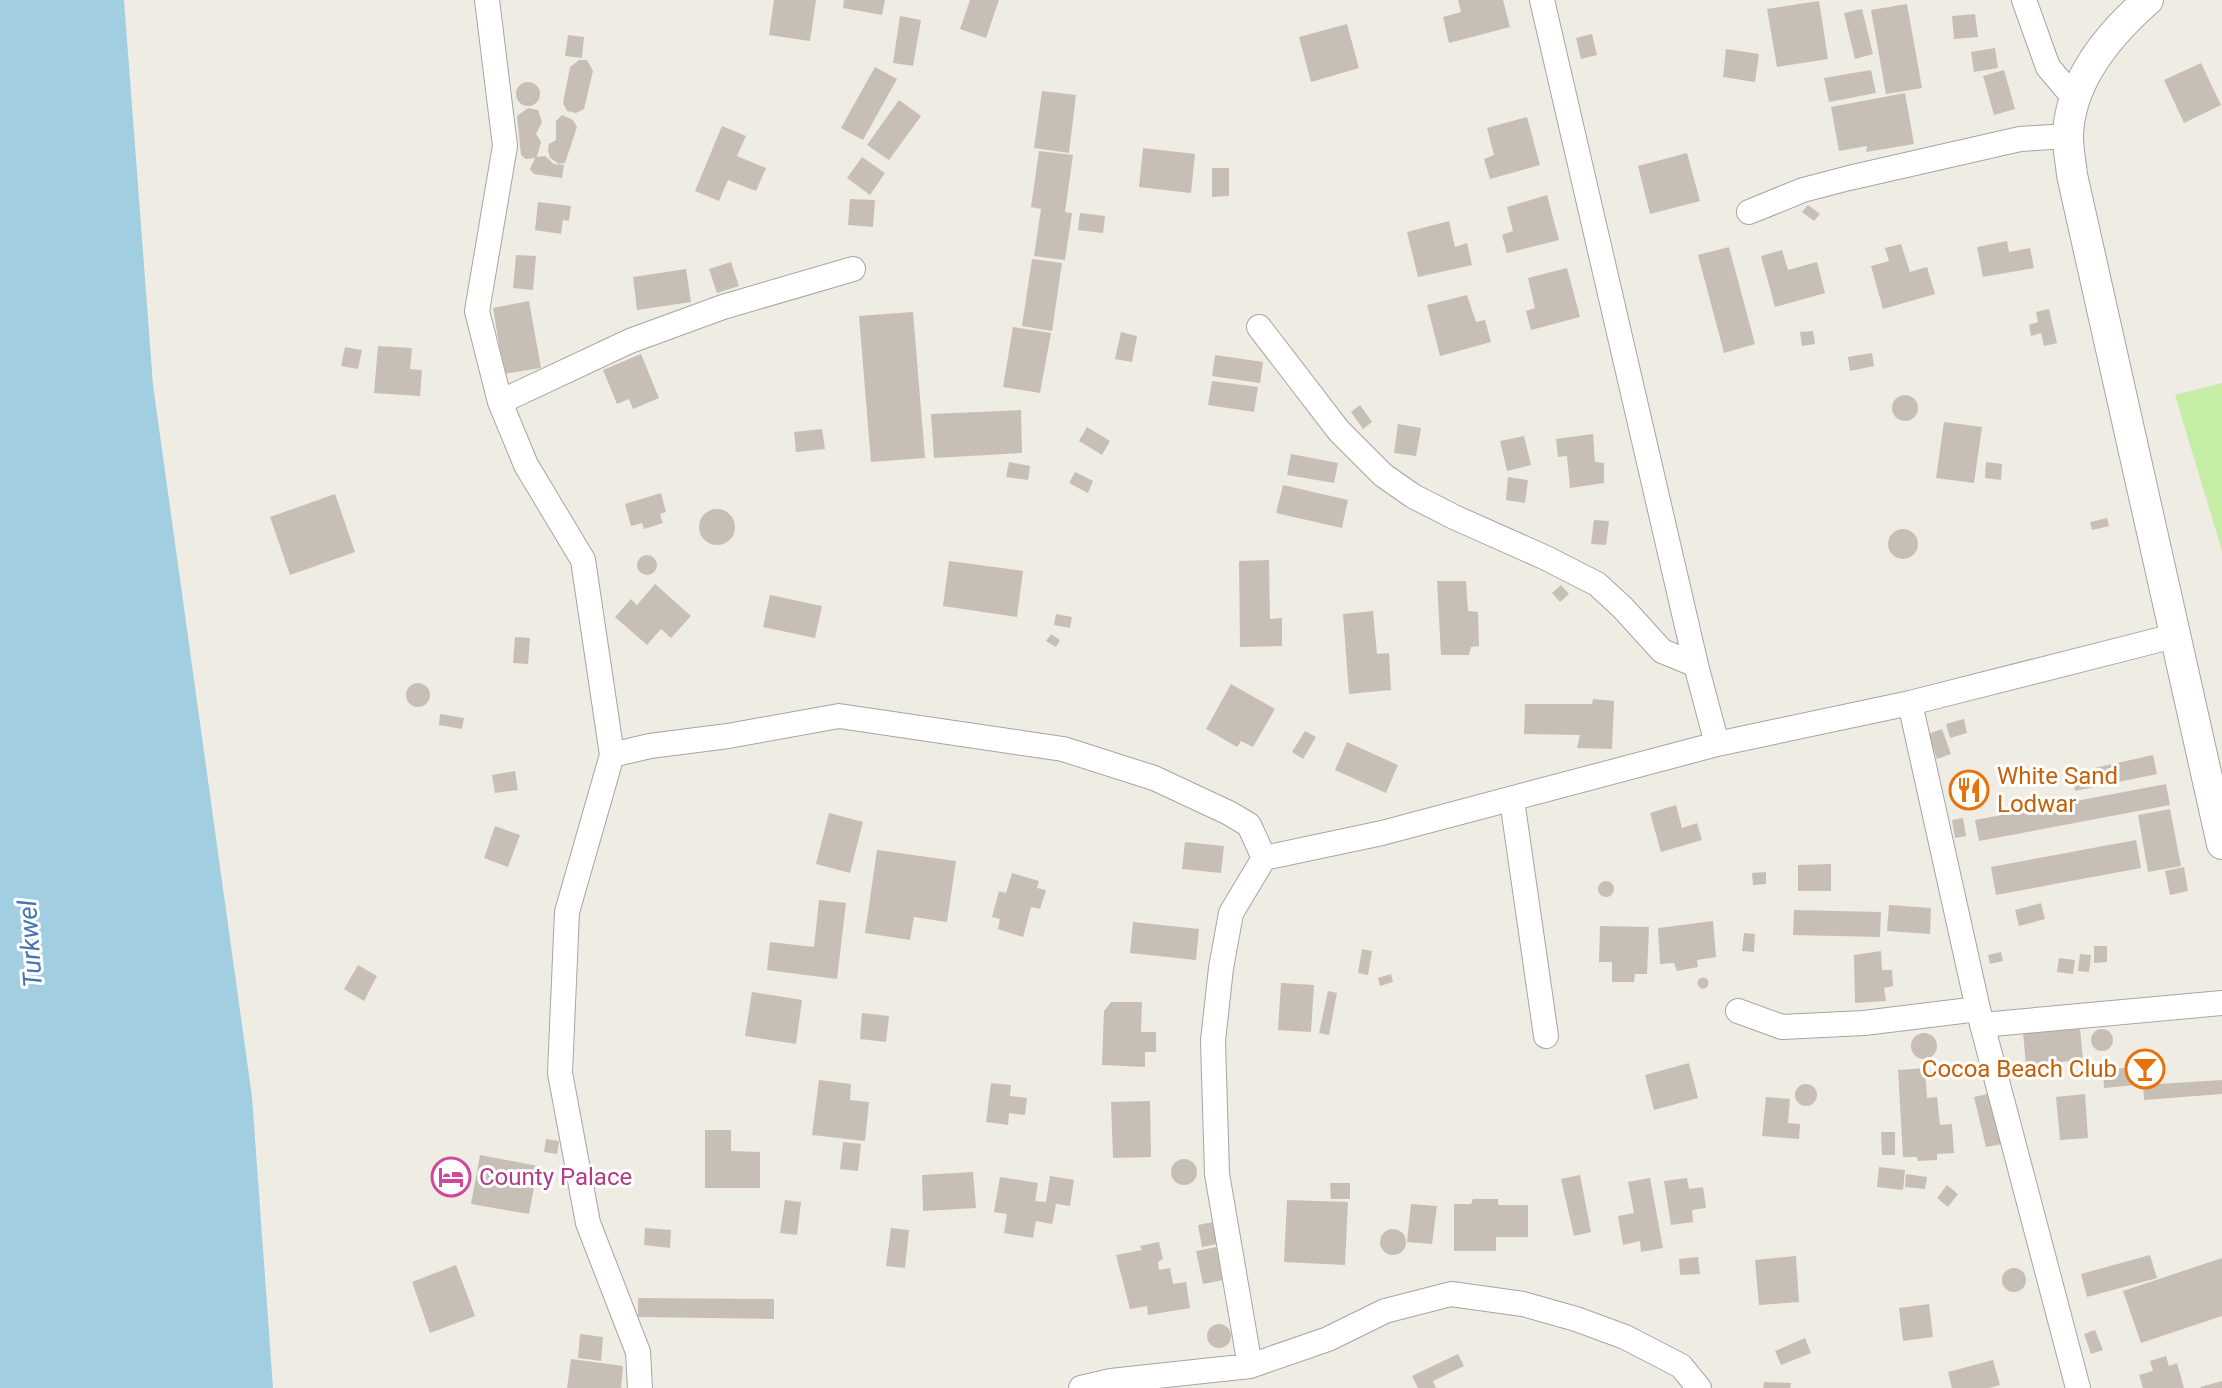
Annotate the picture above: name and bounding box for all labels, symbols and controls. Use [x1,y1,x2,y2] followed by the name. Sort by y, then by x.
[1997,762,2118,818] place label: White Sand Lodwar
[1948,769,1990,811] restaurant icon: White Sand Lodwar
[12,898,48,989] water label: Turkwel
[2124,1048,2166,1090] bar icon: Cocoa Beach Club
[1922,1055,2117,1083] place label: Cocoa Beach Club
[430,1156,472,1198] hotel icon: County Palace
[479,1163,632,1191] place label: County Palace

